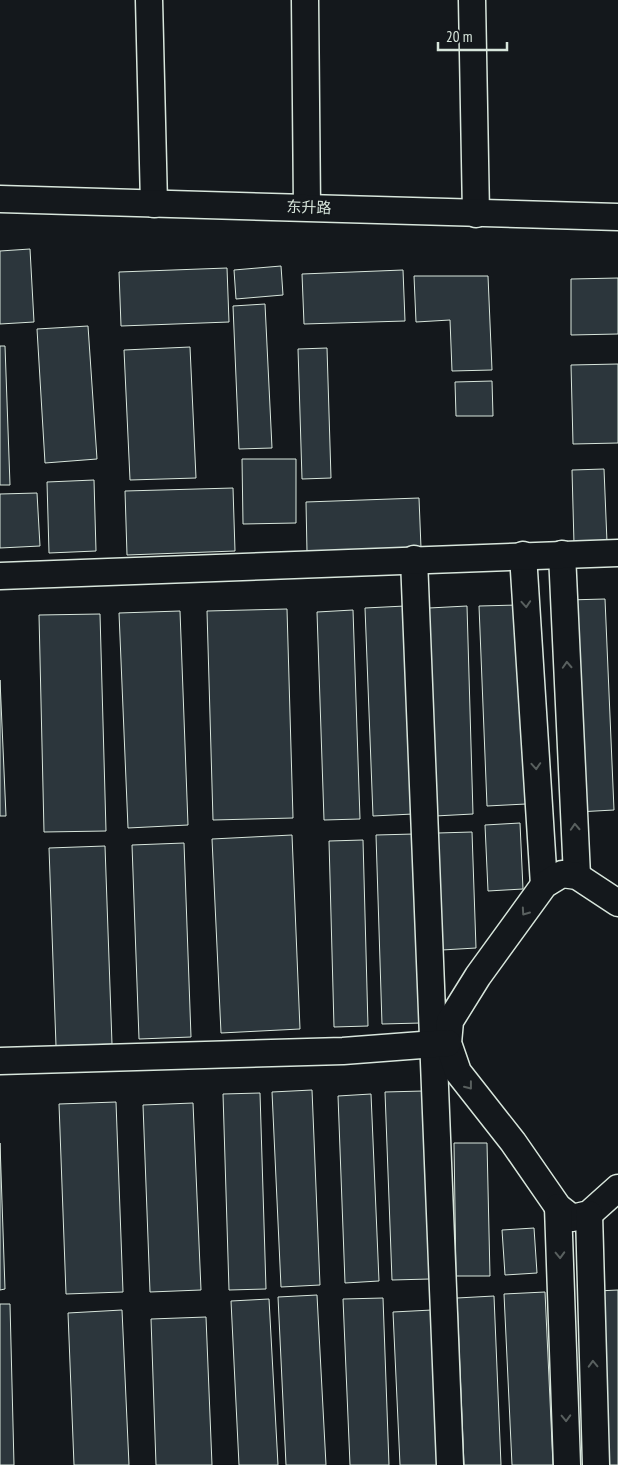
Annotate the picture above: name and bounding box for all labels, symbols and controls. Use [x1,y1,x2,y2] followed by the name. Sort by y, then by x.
[438,20,507,52] scale bar
[446,27,472,46] text: 20 m
[286,197,332,217] street label: 东升路
[520,600,531,608] one-way arrow
[562,661,573,669] one-way arrow
[531,763,542,771] one-way arrow
[570,823,580,831] one-way arrow
[522,906,530,915] one-way arrow
[464,1080,472,1089] one-way arrow
[555,1252,565,1260] one-way arrow
[588,1360,598,1368] one-way arrow
[560,1414,571,1422] one-way arrow

